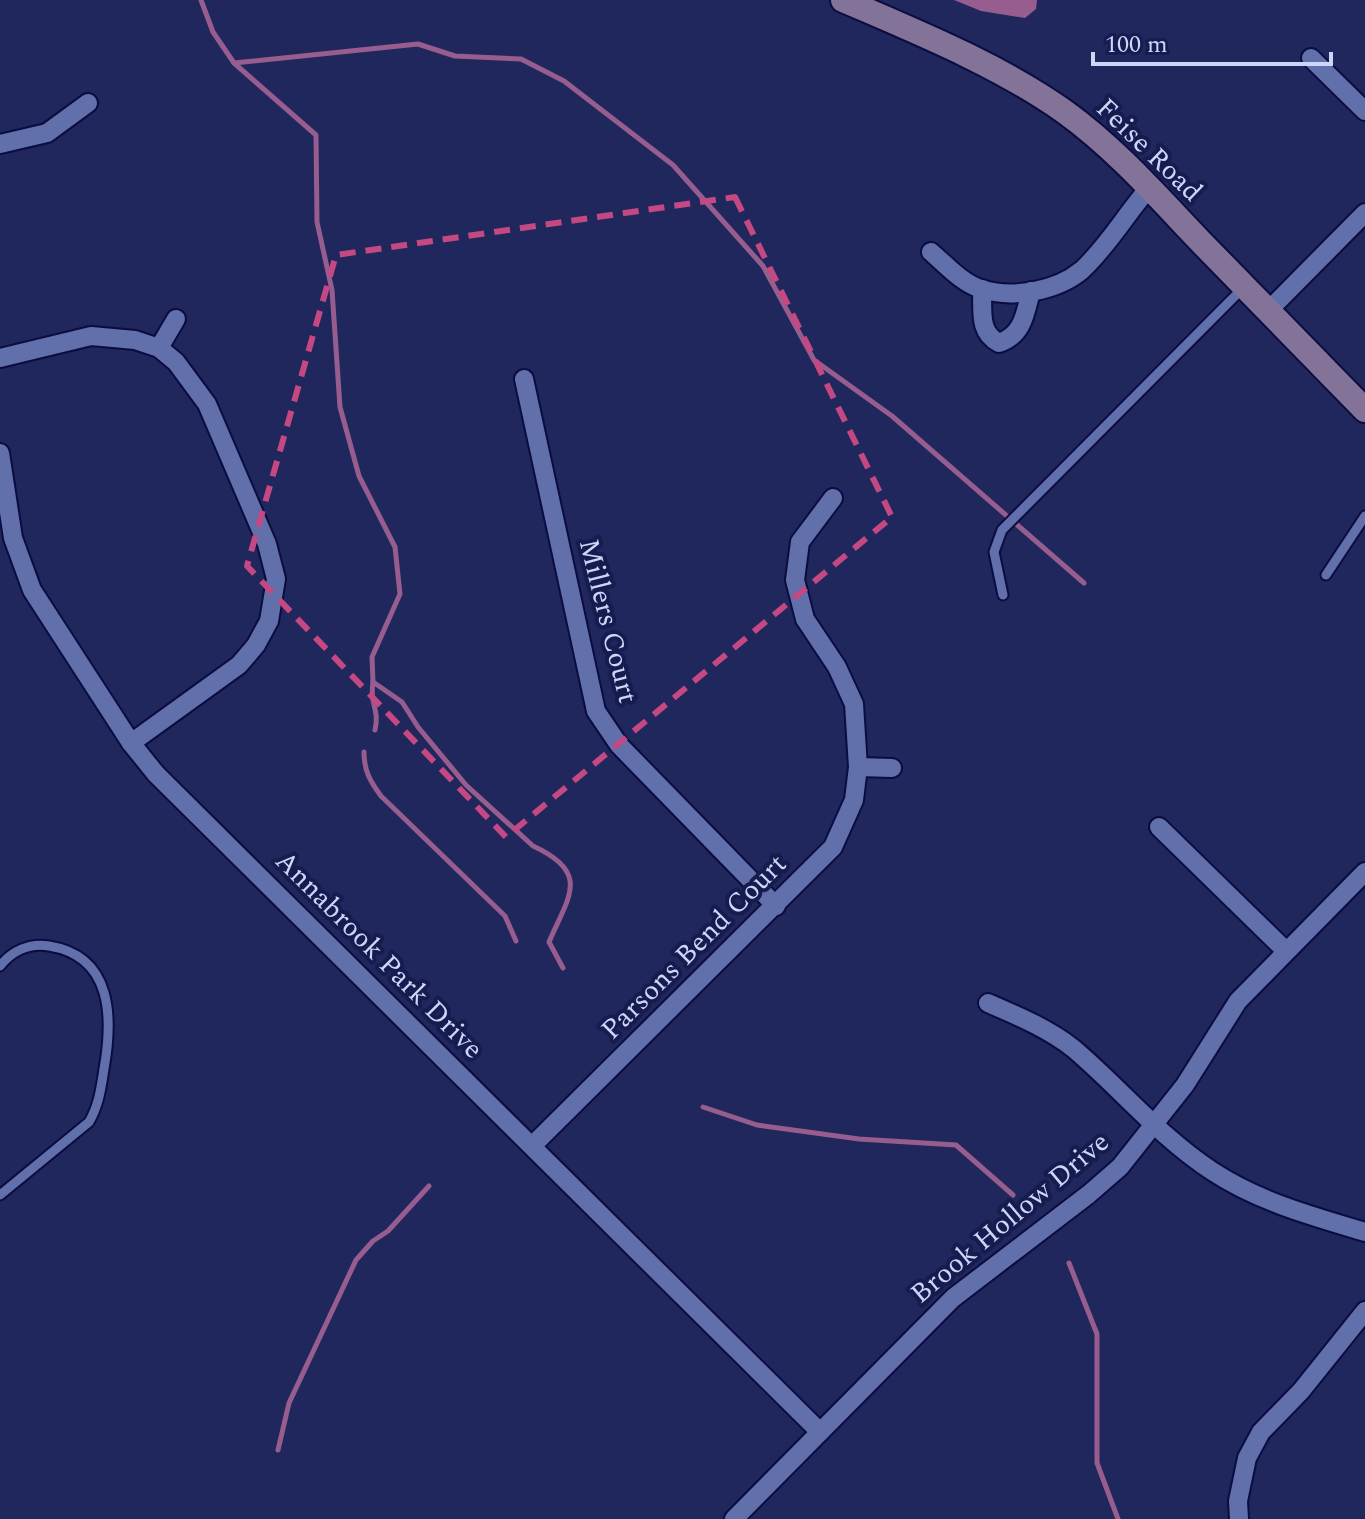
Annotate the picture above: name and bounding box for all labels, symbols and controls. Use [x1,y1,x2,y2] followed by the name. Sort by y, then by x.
[1093,16,1331,66] scale bar
[1105,27,1168,63] text: 100 m
[1086,88,1212,212] street label: Feise Road
[567,534,649,708] street label: Millers Court
[265,841,493,1069] street label: Annabrook Park Drive
[591,844,797,1050] street label: Parsons Bend Court
[901,1122,1119,1314] street label: Brook Hollow Drive

